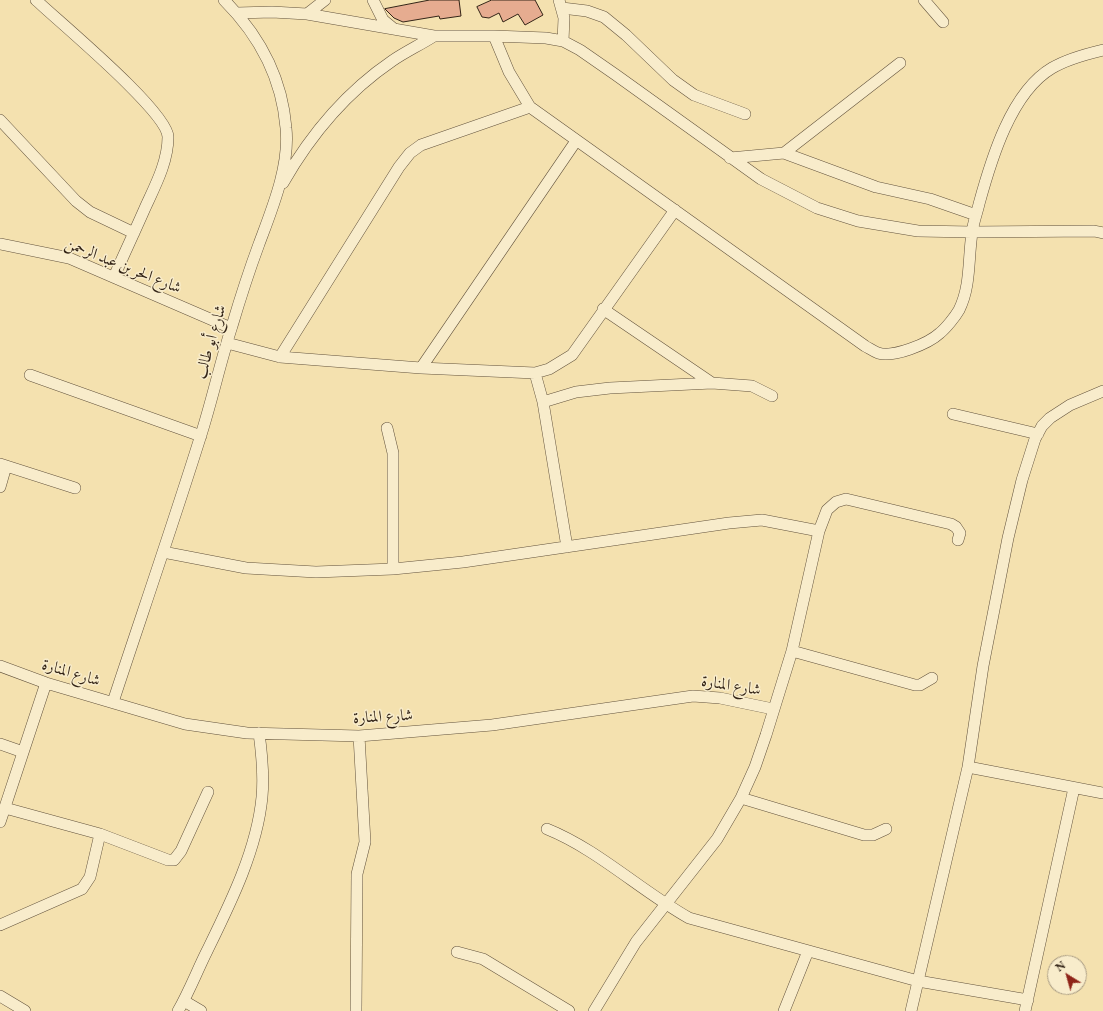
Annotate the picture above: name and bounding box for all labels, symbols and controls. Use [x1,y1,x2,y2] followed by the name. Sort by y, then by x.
[62,234,184,298] street label: شارع الحر بن عبد الرحمن
[191,303,231,381] street label: شارع أبو طالب
[40,655,102,691] street label: شارع المنارة
[700,672,762,700] street label: شارع المنارة
[353,706,413,728] street label: شارع المنارة
[1047,955,1087,995] north arrow
[1053,958,1068,974] text: N

